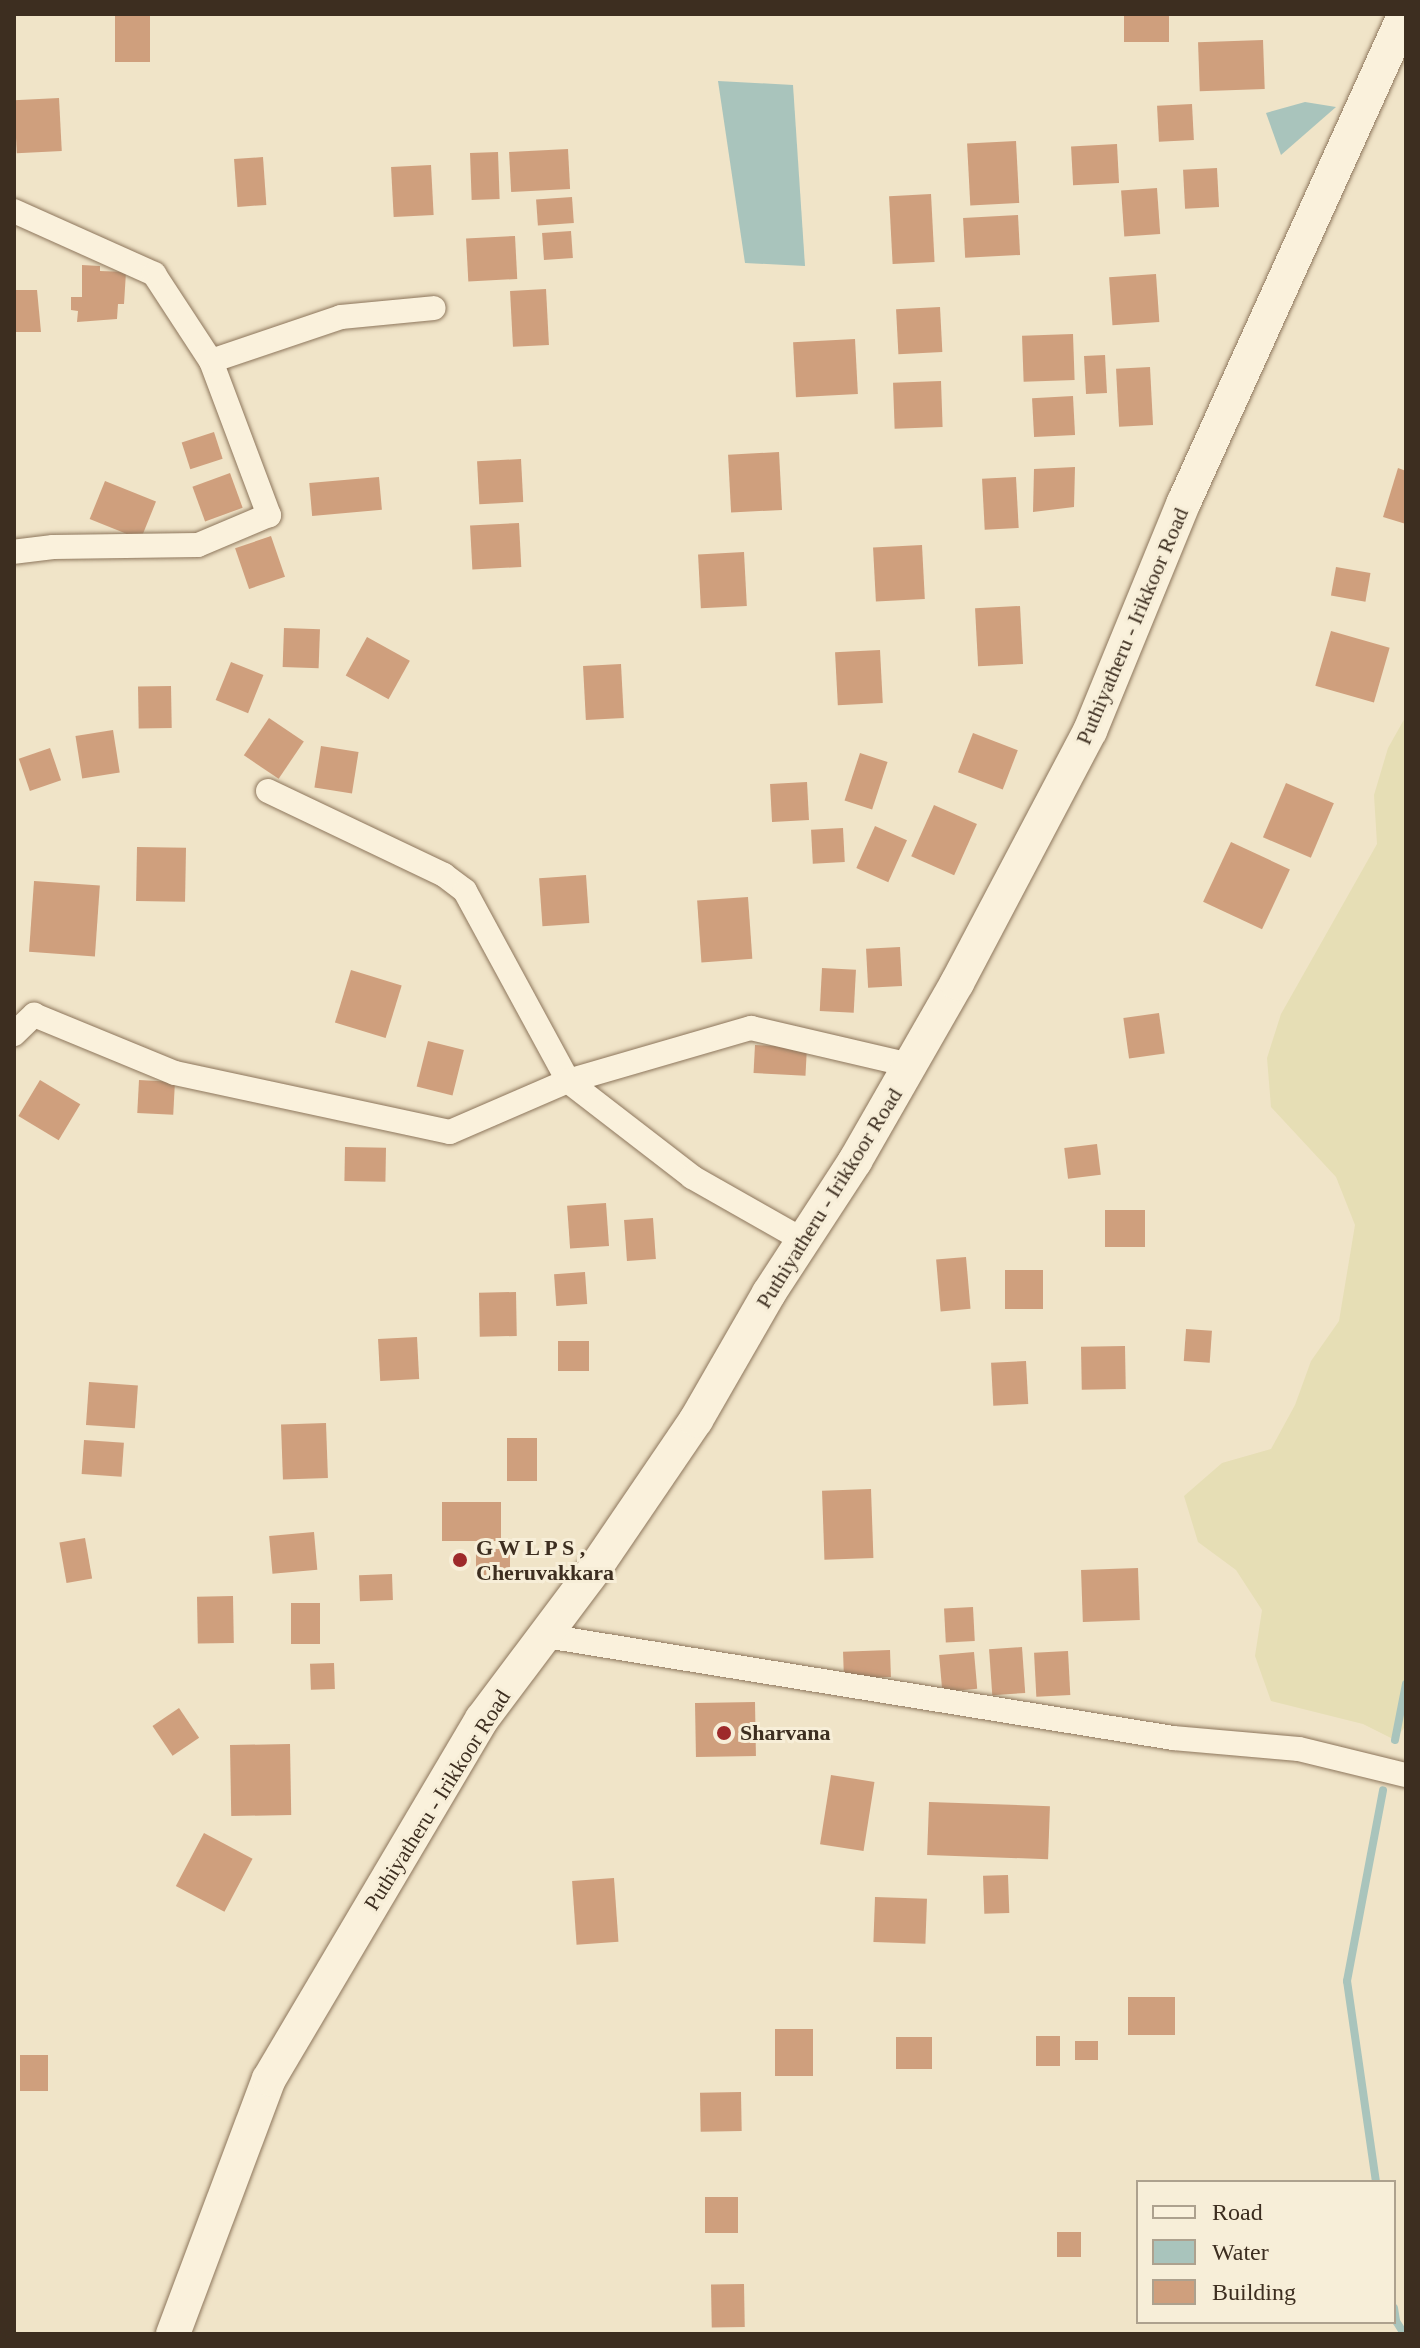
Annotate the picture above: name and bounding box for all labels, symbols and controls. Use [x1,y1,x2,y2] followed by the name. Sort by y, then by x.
[1070,504,1194,748] street label: Puthiyatheru - Irikkoor Road
[750,1083,908,1313] street label: Puthiyatheru - Irikkoor Road
[476,1534,614,1586] place label: G W L P S , Cheruvakkara
[451,1551,469,1569] marker: G W L P S , Cheruvakkara
[358,1685,516,1915] street label: Puthiyatheru - Irikkoor Road
[740,1720,830,1746] place label: Sharvana
[715,1724,733,1742] marker: Sharvana
[1136,2180,1396,2324] legend
[1212,2199,1263,2225] text: Road
[1212,2239,1269,2265] text: Water
[1212,2279,1296,2305] text: Building

